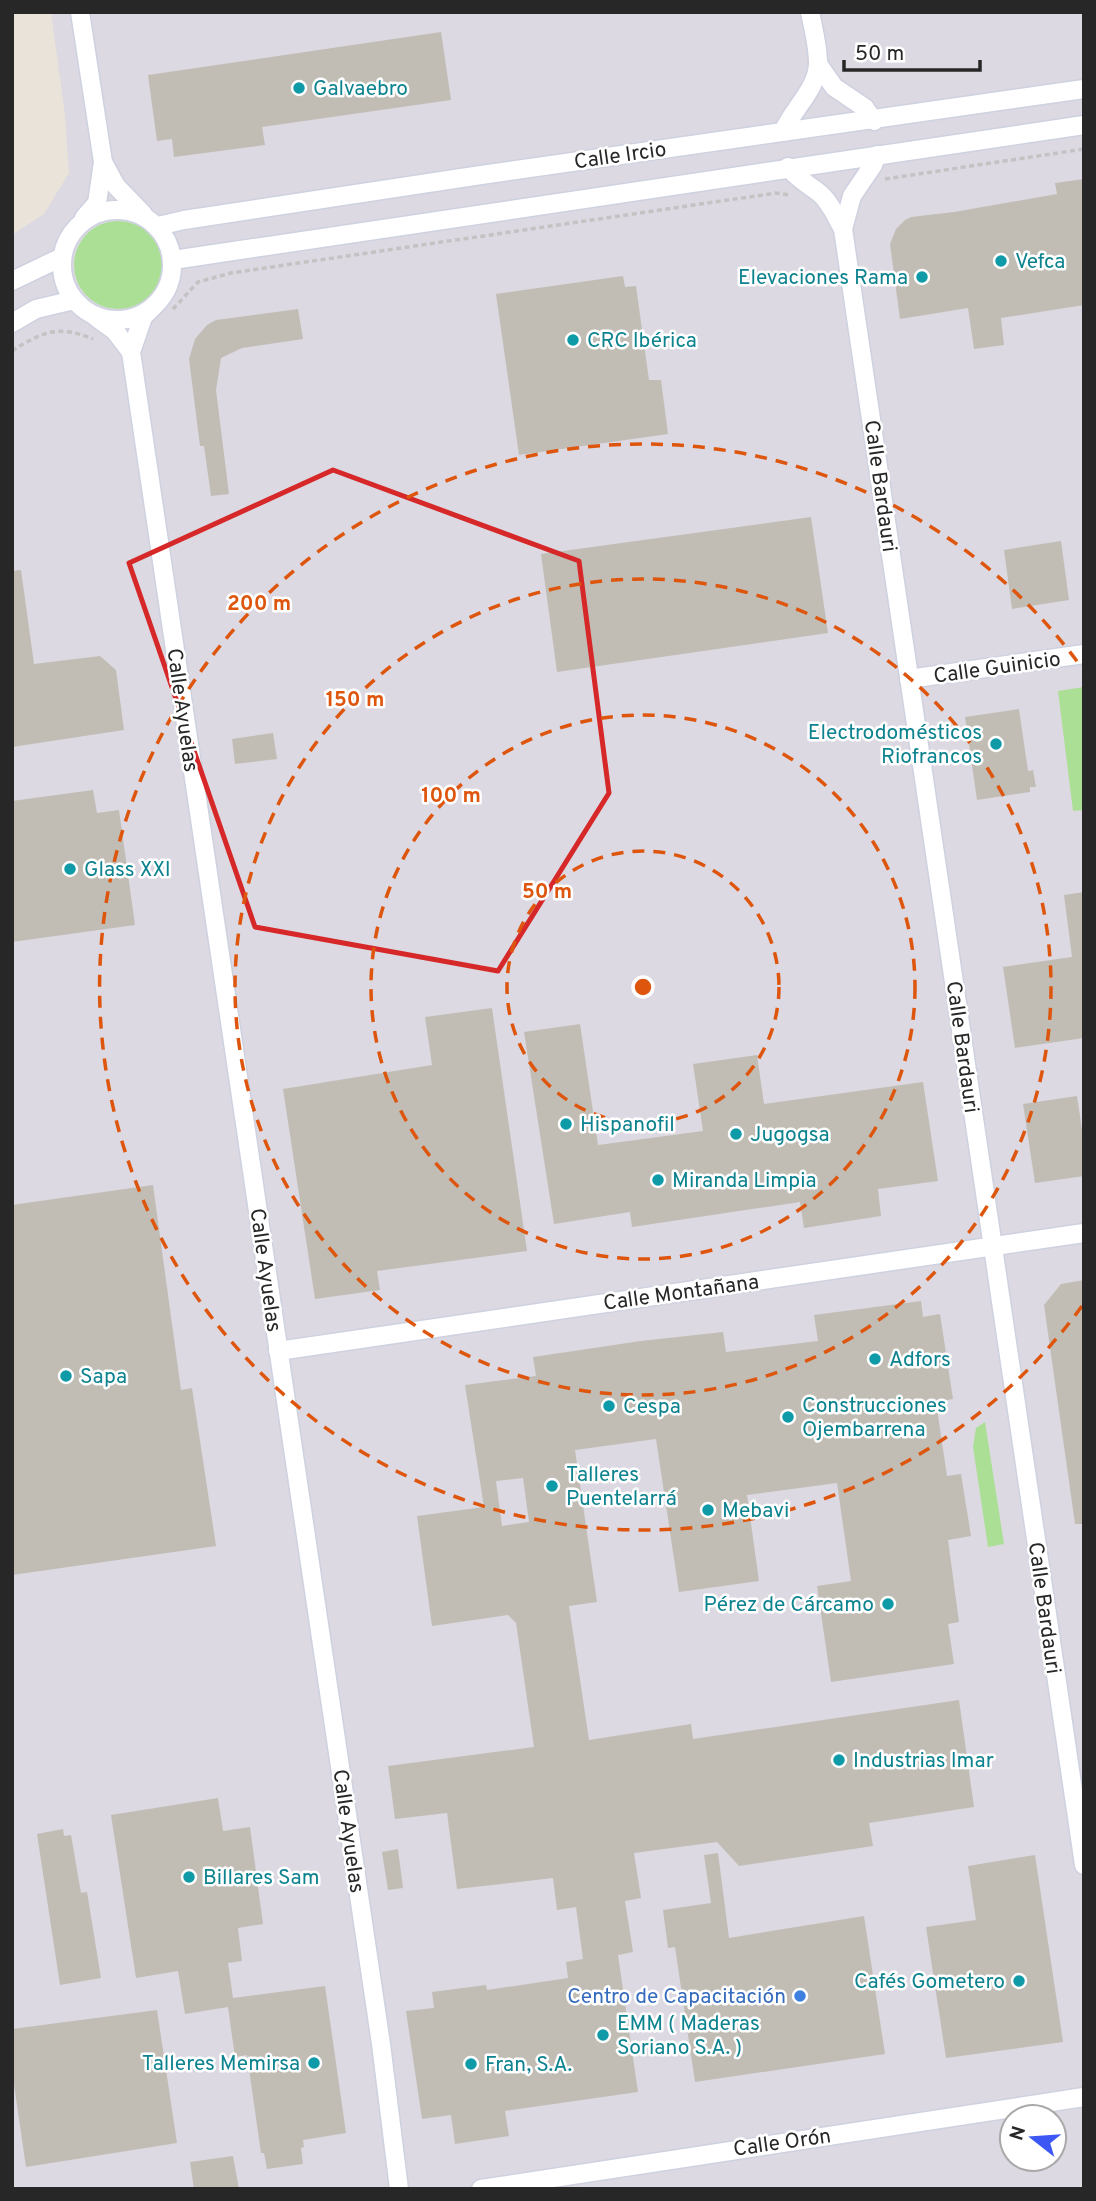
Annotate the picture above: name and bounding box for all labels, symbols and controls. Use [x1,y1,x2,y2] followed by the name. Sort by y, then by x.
[844,28,981,72] scale bar
[855,41,904,68] text: 50 m
[313,76,408,103] place label: Galvaebro
[291,80,307,96] marker: Galvaebro
[572,137,668,176] street label: Calle Ircio
[1015,249,1065,276] place label: Vefca
[993,253,1009,269] marker: Vefca
[738,265,908,292] place label: Elevaciones Rama
[914,269,930,285] marker: Elevaciones Rama
[587,328,697,355] place label: CRC Ibérica
[565,332,581,348] marker: CRC Ibérica
[857,418,902,554] street label: Calle Bardauri
[227,591,291,618] text: 200 m
[932,646,1063,691] street label: Calle Guinicio
[159,647,204,774] street label: Calle Ayuelas
[326,687,384,714] text: 150 m
[808,720,982,771] place label: Electrodomésticos Riofrancos
[988,736,1004,752] marker: Electrodomésticos Riofrancos
[421,783,481,810] text: 100 m
[84,857,171,884] place label: Glass XXI
[62,861,78,877] marker: Glass XXI
[522,879,572,906] text: 50 m
[631,975,655,999] centre of rings
[939,979,984,1115] street label: Calle Bardauri
[580,1112,675,1139] place label: Hispanofil
[558,1116,574,1132] marker: Hispanofil
[750,1122,829,1149] place label: Jugogsa
[728,1126,744,1142] marker: Jugogsa
[672,1168,817,1195] place label: Miranda Limpia
[650,1172,666,1188] marker: Miranda Limpia
[242,1207,287,1334] street label: Calle Ayuelas
[602,1269,761,1318] street label: Calle Montañana
[889,1347,951,1374] place label: Adfors
[867,1351,883,1367] marker: Adfors
[80,1364,127,1391] place label: Sapa
[58,1368,74,1384] marker: Sapa
[802,1393,947,1444] place label: Construcciones Ojembarrena
[623,1394,681,1421] place label: Cespa
[601,1398,617,1414] marker: Cespa
[780,1409,796,1425] marker: Construcciones Ojembarrena
[566,1462,677,1513] place label: Talleres Puentelarrá
[544,1478,560,1494] marker: Talleres Puentelarrá
[722,1498,789,1525] place label: Mebavi
[700,1502,716,1518] marker: Mebavi
[1021,1540,1066,1676] street label: Calle Bardauri
[703,1592,874,1619] place label: Pérez de Cárcamo
[880,1596,896,1612] marker: Pérez de Cárcamo
[853,1748,994,1775] place label: Industrias Imar
[831,1752,847,1768] marker: Industrias Imar
[325,1768,370,1895] street label: Calle Ayuelas
[203,1865,320,1892] place label: Billares Sam
[181,1869,197,1885] marker: Billares Sam
[854,1969,1005,1996] place label: Cafés Gometero
[1011,1973,1027,1989] marker: Cafés Gometero
[567,1984,786,2011] place label: Centro de Capacitación
[792,1988,808,2004] marker: Centro de Capacitación
[617,2011,760,2062] place label: EMM ( Maderas Soriano S.A. )
[595,2027,611,2043] marker: EMM ( Maderas Soriano S.A. )
[142,2051,300,2078] place label: Talleres Memirsa
[485,2052,572,2079] place label: Fran, S.A.
[306,2055,322,2071] marker: Talleres Memirsa
[463,2056,479,2072] marker: Fran, S.A.
[998,2103,1068,2173] north arrow
[732,2123,833,2164] street label: Calle Orón
[1005,2124,1032,2144] text: N

